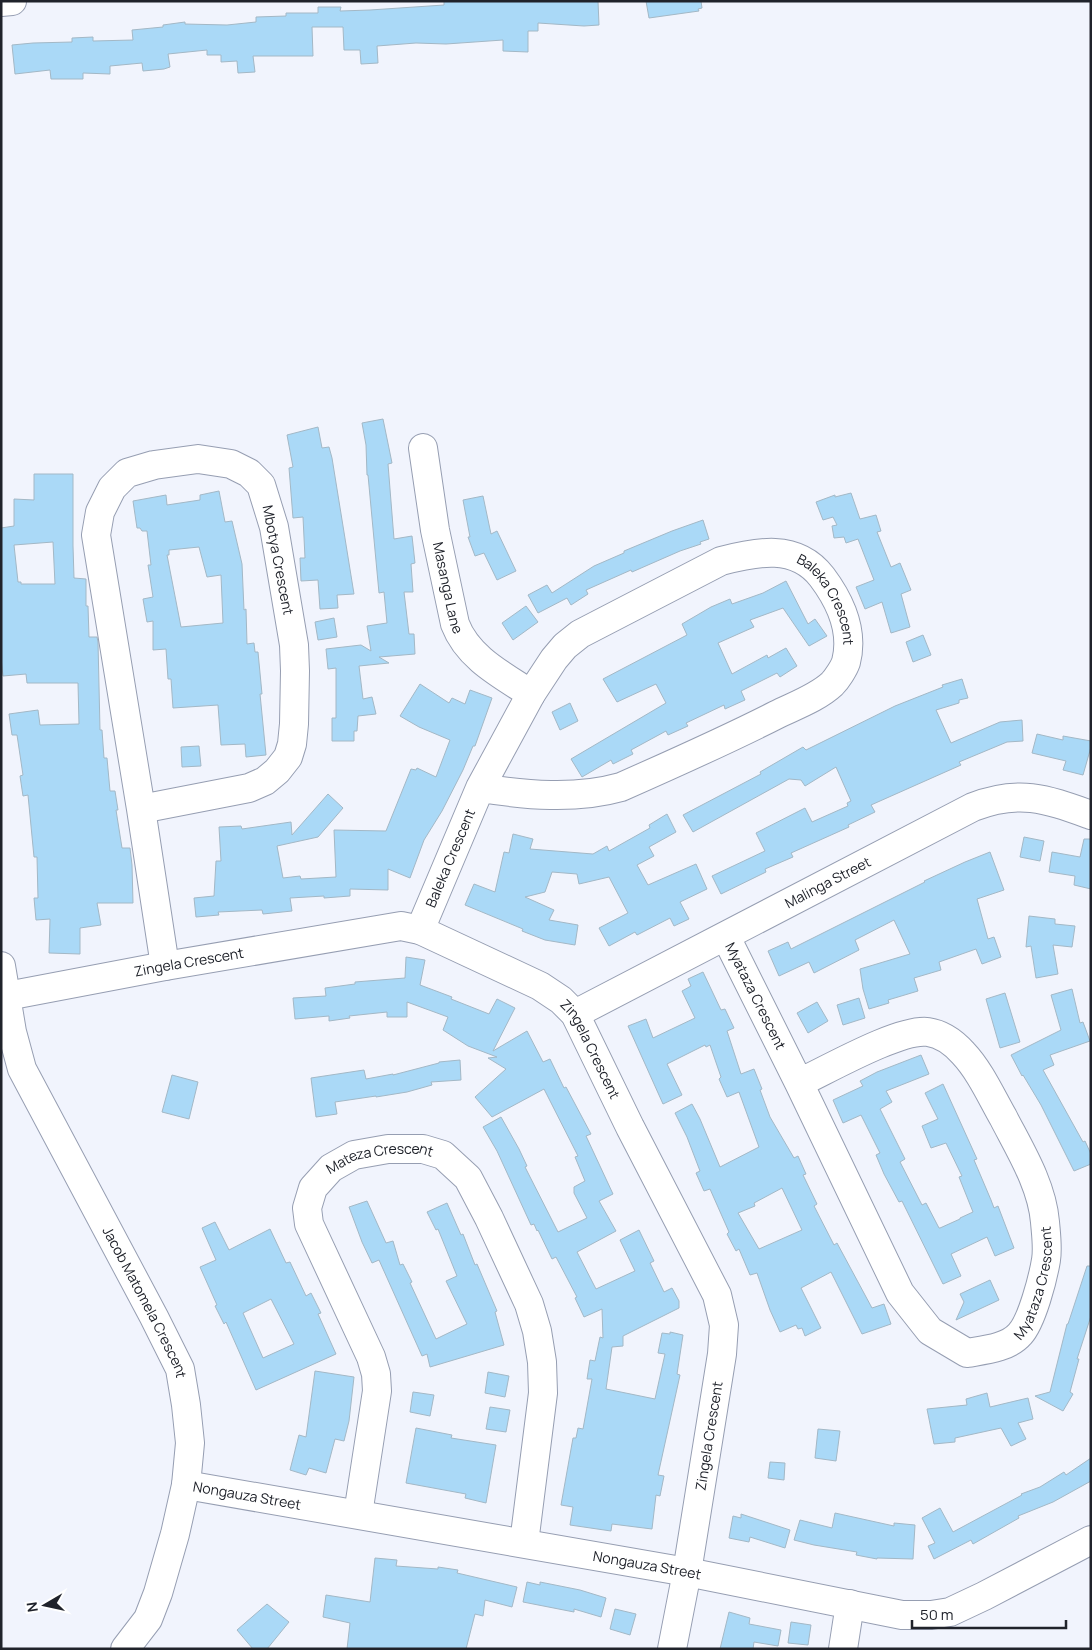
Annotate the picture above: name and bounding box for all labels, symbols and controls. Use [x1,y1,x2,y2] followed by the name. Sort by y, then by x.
[259,503,299,617] street label: Mbotya Crescent
[429,540,468,637] street label: Masanga Lane
[794,549,858,646] street label: Baleka Crescent
[421,805,479,910] street label: Baleka Crescent
[781,852,874,912] street label: Malinga Street
[721,939,791,1053] street label: Myataza Crescent
[133,943,245,981] street label: Zingela Crescent
[556,995,625,1102] street label: Zingela Crescent
[322,1138,436,1178] street label: Mateza Crescent
[98,1223,191,1380] street label: Jacob Matomela Crescent
[1009,1225,1056,1344] street label: Myataza Crescent
[690,1380,727,1492] street label: Zingela Crescent
[192,1476,303,1514] street label: Nongauza Street
[592,1546,703,1584] street label: Nongauza Street
[20,1580,70,1630] north arrow
[912,1598,1066,1630] scale bar
[21,1601,42,1614] text: N
[920,1604,954,1625] text: 50 m

